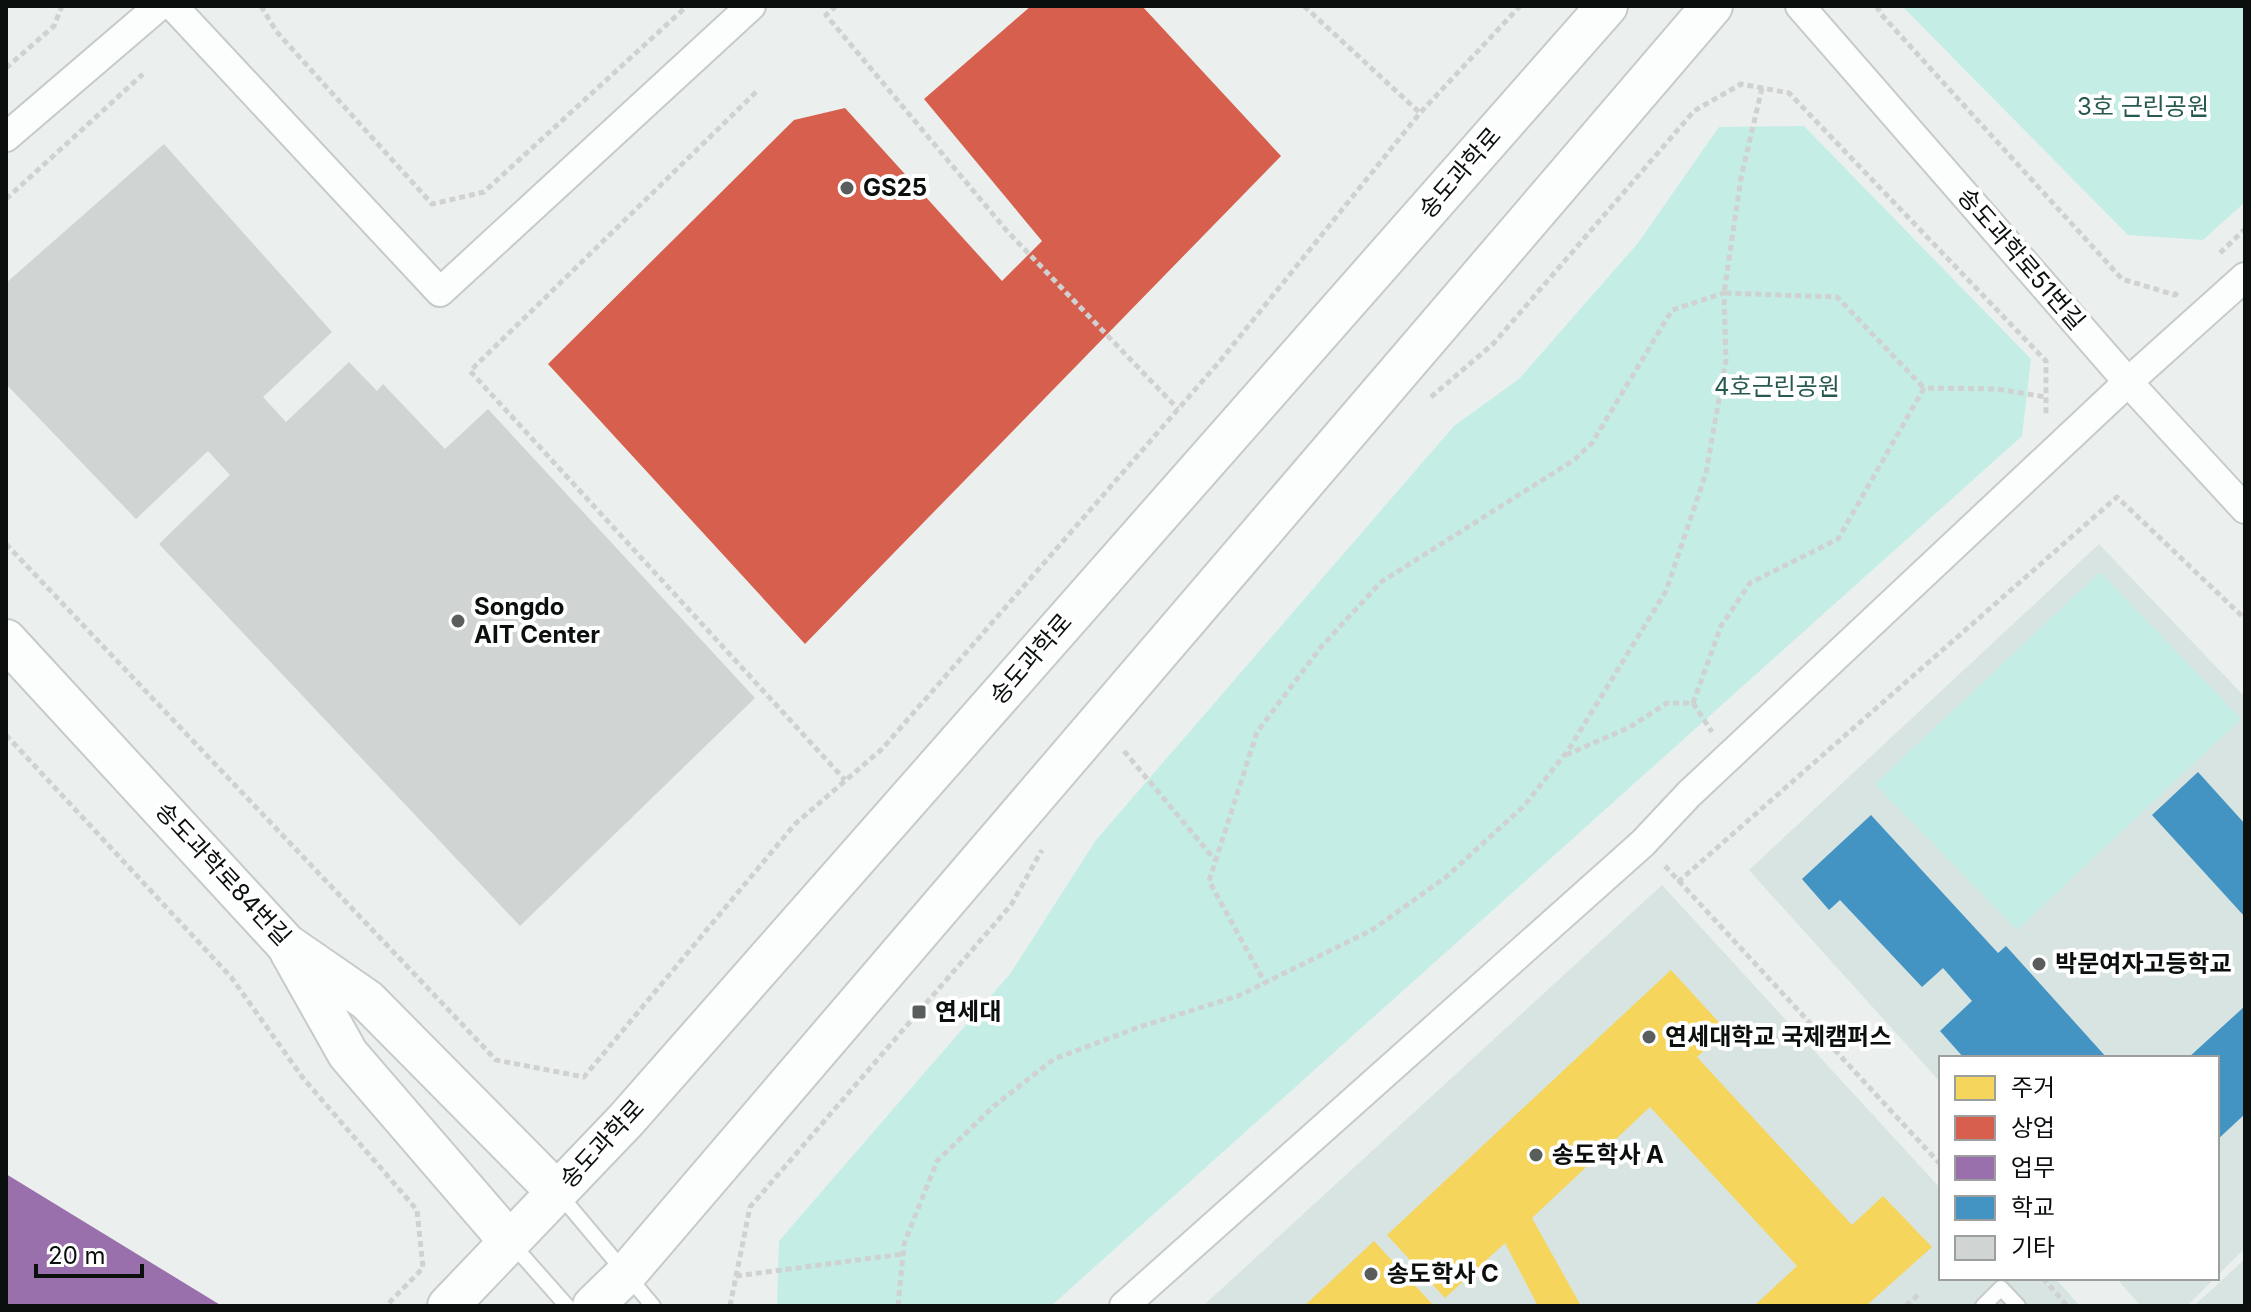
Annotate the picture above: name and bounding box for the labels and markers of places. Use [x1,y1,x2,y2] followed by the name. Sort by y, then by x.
[863,173,927,202] place label: GS25
[838,179,856,197] marker: GS25
[474,592,600,649] place label: Songdo AIT Center
[449,612,467,630] marker: Songdo AIT Center
[2055,949,2232,978] place label: 박문여자고등학교
[2030,955,2048,973] marker: 박문여자고등학교
[935,997,1001,1026] place label: 연세대
[910,1003,928,1021] marker: 연세대
[1665,1022,1891,1051] place label: 연세대학교 국제캠퍼스
[1640,1028,1658,1046] marker: 연세대학교 국제캠퍼스
[1552,1140,1664,1169] place label: 송도학사 A
[1527,1146,1545,1164] marker: 송도학사 A
[1387,1259,1499,1288] place label: 송도학사 C
[1362,1265,1380,1283] marker: 송도학사 C

